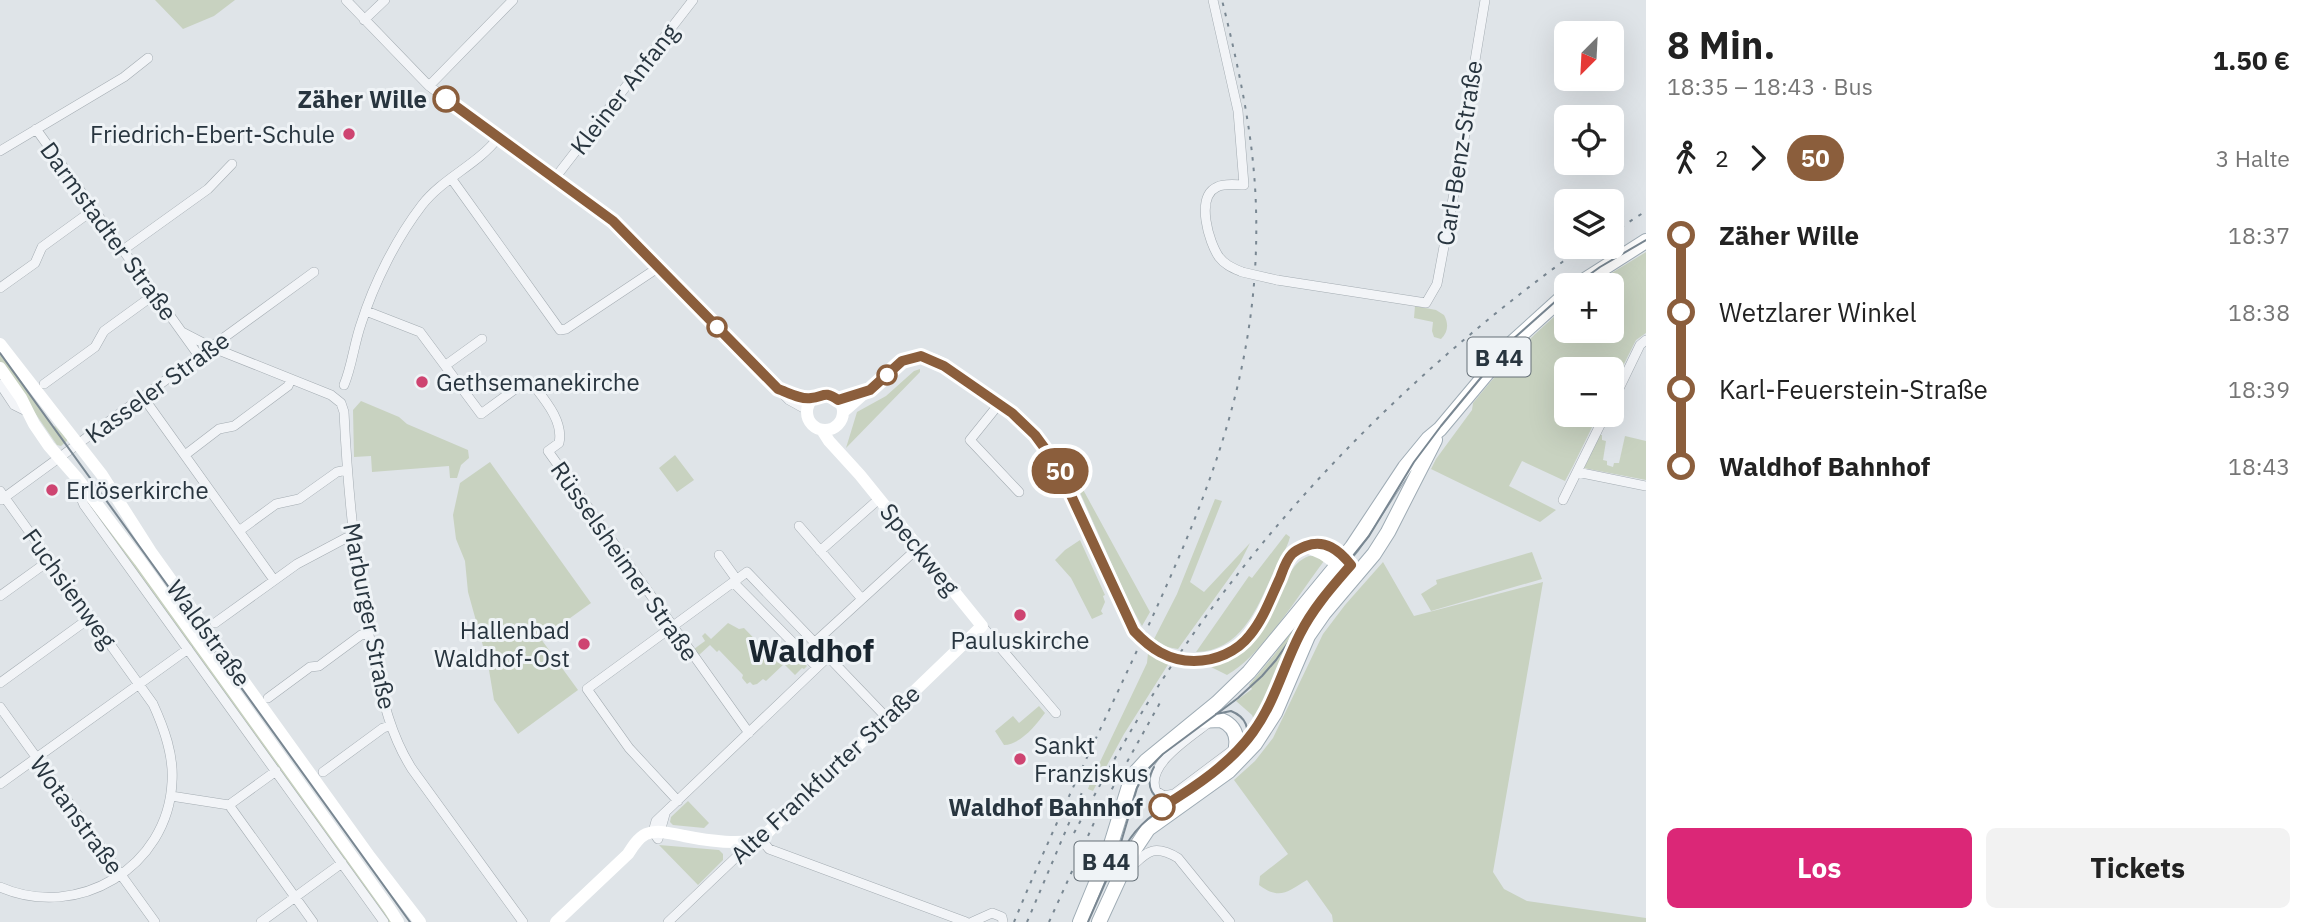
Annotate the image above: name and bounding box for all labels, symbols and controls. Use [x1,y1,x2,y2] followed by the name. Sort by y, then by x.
[563,17,685,161] street label: Kleiner Anfang
[1667,20,1775,69] text: 8 Min.
[1554,21,1624,91] north arrow
[1554,21,1624,427] map controls
[2213,43,2290,77] text: 1.50 €
[1429,58,1489,248] street label: Carl-Benz-Straße
[1667,71,1873,101] text: 18:35 – 18:43 · Bus
[298,83,427,115] place label: Zäher Wille
[433,86,459,112] marker: Zäher Wille
[1554,105,1624,175] button: locate
[90,118,335,150] place label: Friedrich-Ebert-Schule
[341,126,357,142] marker: Friedrich-Ebert-Schule
[33,135,185,327] street label: Darmstadter Straße
[1667,139,1705,177] icon: walk
[1739,139,1777,177] icon: forward
[1801,142,1830,174] text: 50
[1715,143,1729,173] text: 2
[2215,143,2290,173] text: 3 Halte
[1554,189,1624,259] button: layers
[1719,218,1859,252] text: Zäher Wille
[2228,220,2290,250] text: 18:37
[1554,273,1624,343] button: +
[1719,295,1917,329] text: Wetzlarer Winkel
[2228,297,2290,327] text: 18:38
[707,317,727,337] unlabelled marker
[79,324,235,450] street label: Kasseler Straße
[1468,338,1530,376] road number: B 44
[1554,357,1624,427] button: −
[877,365,897,385] unlabelled marker
[436,366,640,398] place label: Gethsemanekirche
[1719,372,1988,406] text: Karl-Feuerstein-Straße
[414,374,430,390] marker: Gethsemanekirche
[2228,374,2290,404] text: 18:39
[1028,448,1092,494] line badge: 50
[1719,449,1930,483] text: Waldhof Bahnhof
[2228,451,2290,481] text: 18:43
[544,455,706,667] street label: Rüsselsheimer Straße
[1046,455,1074,487] text: 50
[66,474,209,506] place label: Erlöserkirche
[44,482,60,498] marker: Erlöserkirche
[873,496,967,602] street label: Speckweg
[336,520,404,712] street label: Marburger Straße
[16,522,124,655] street label: Fuchsienweg
[159,573,259,693] street label: Waldstraße
[1012,607,1028,623] marker: Pauluskirche
[434,614,570,674] place label: Hallenbad Waldhof-Ost
[951,624,1089,656] place label: Pauluskirche
[748,629,874,671] district label: Waldhof
[576,636,592,652] marker: Hallenbad Waldhof-Ost
[723,678,927,870] street label: Alte Frankfurter Straße
[1034,729,1149,789] place label: Sankt Franziskus
[23,749,131,881] street label: Wotanstraße
[1012,751,1028,767] marker: Sankt Franziskus
[948,791,1143,823] place label: Waldhof Bahnhof
[1149,794,1175,820] marker: Waldhof Bahnhof
[1667,828,1972,908] button: Los
[1986,828,2290,908] button: Tickets
[1074,842,1138,880] road number: B 44

